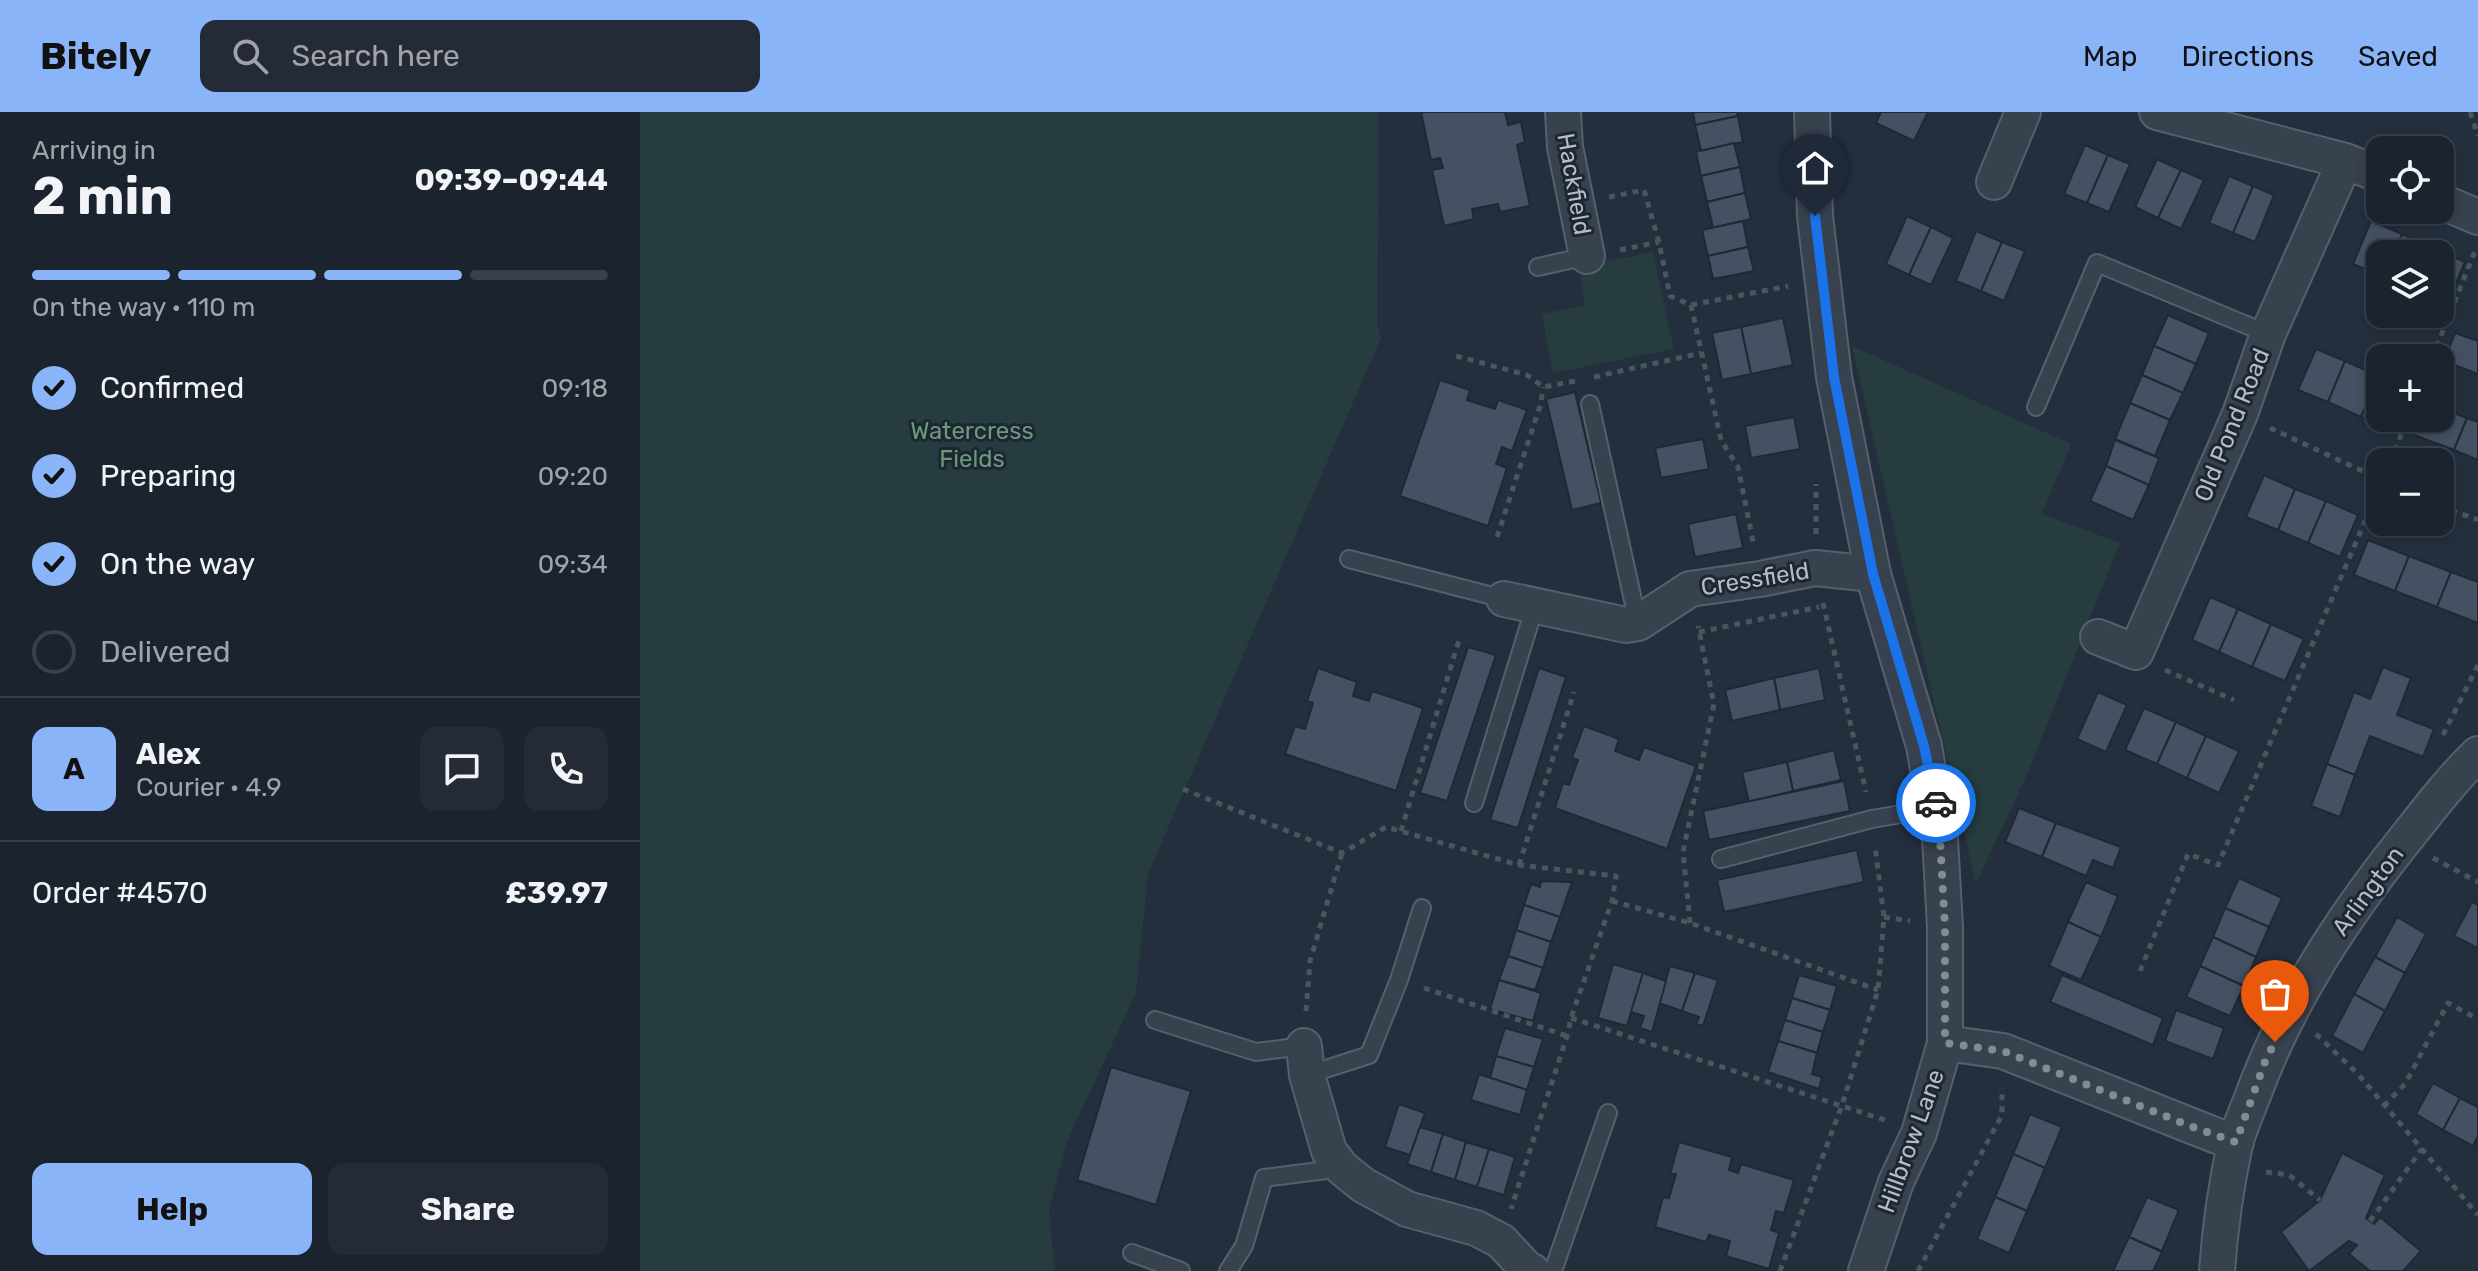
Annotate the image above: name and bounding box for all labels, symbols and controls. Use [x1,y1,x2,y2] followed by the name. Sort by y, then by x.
[200,20,760,92] search box
[40,33,152,79] text: Bitely
[228,34,272,78] icon: search
[292,38,460,74] text: Search here
[2083,40,2137,73] text: Map
[2181,40,2314,73] text: Directions
[2358,40,2438,73] text: Saved
[1551,131,1597,237] street label: Hackfield
[1781,134,1849,216] pin
[32,135,156,166] text: Arriving in
[2366,136,2454,536] map controls
[2366,136,2454,224] button: locate
[1793,146,1837,190] icon: home
[414,162,608,198] text: 09:39–09:44
[32,165,173,227] text: 2 min
[2366,240,2454,328] button: layers
[32,292,255,323] text: On the way · 110 m
[2189,344,2275,506] street label: Old Pond Road
[2366,344,2454,432] button: +
[32,366,76,410] icon: check
[100,370,244,406] text: Confirmed
[542,373,608,404] text: 09:18
[910,417,1034,473] park label: Watercress Fields
[2366,448,2454,536] button: −
[32,454,76,498] icon: check
[100,458,236,494] text: Preparing
[538,461,608,492] text: 09:20
[32,542,76,586] icon: check
[100,546,255,582] text: On the way
[538,549,608,580] text: 09:34
[1699,557,1811,601] street label: Cressfield
[100,634,231,670] text: Delivered
[420,727,504,811] button: chat
[524,727,608,811] button: phone
[136,736,201,772] text: Alex
[63,751,85,787] text: A
[1896,763,1976,843] courier
[136,772,282,803] text: Courier · 4.9
[1914,781,1958,825] icon: car
[2326,841,2410,941] street label: Arlington
[32,875,208,911] text: Order #4570
[505,875,608,911] text: £39.97
[2241,960,2309,1042] pin
[2253,972,2297,1016] icon: bag
[1872,1065,1950,1217] street label: Hillbrow Lane
[32,1163,312,1255] button: Help
[328,1163,608,1255] button: Share

